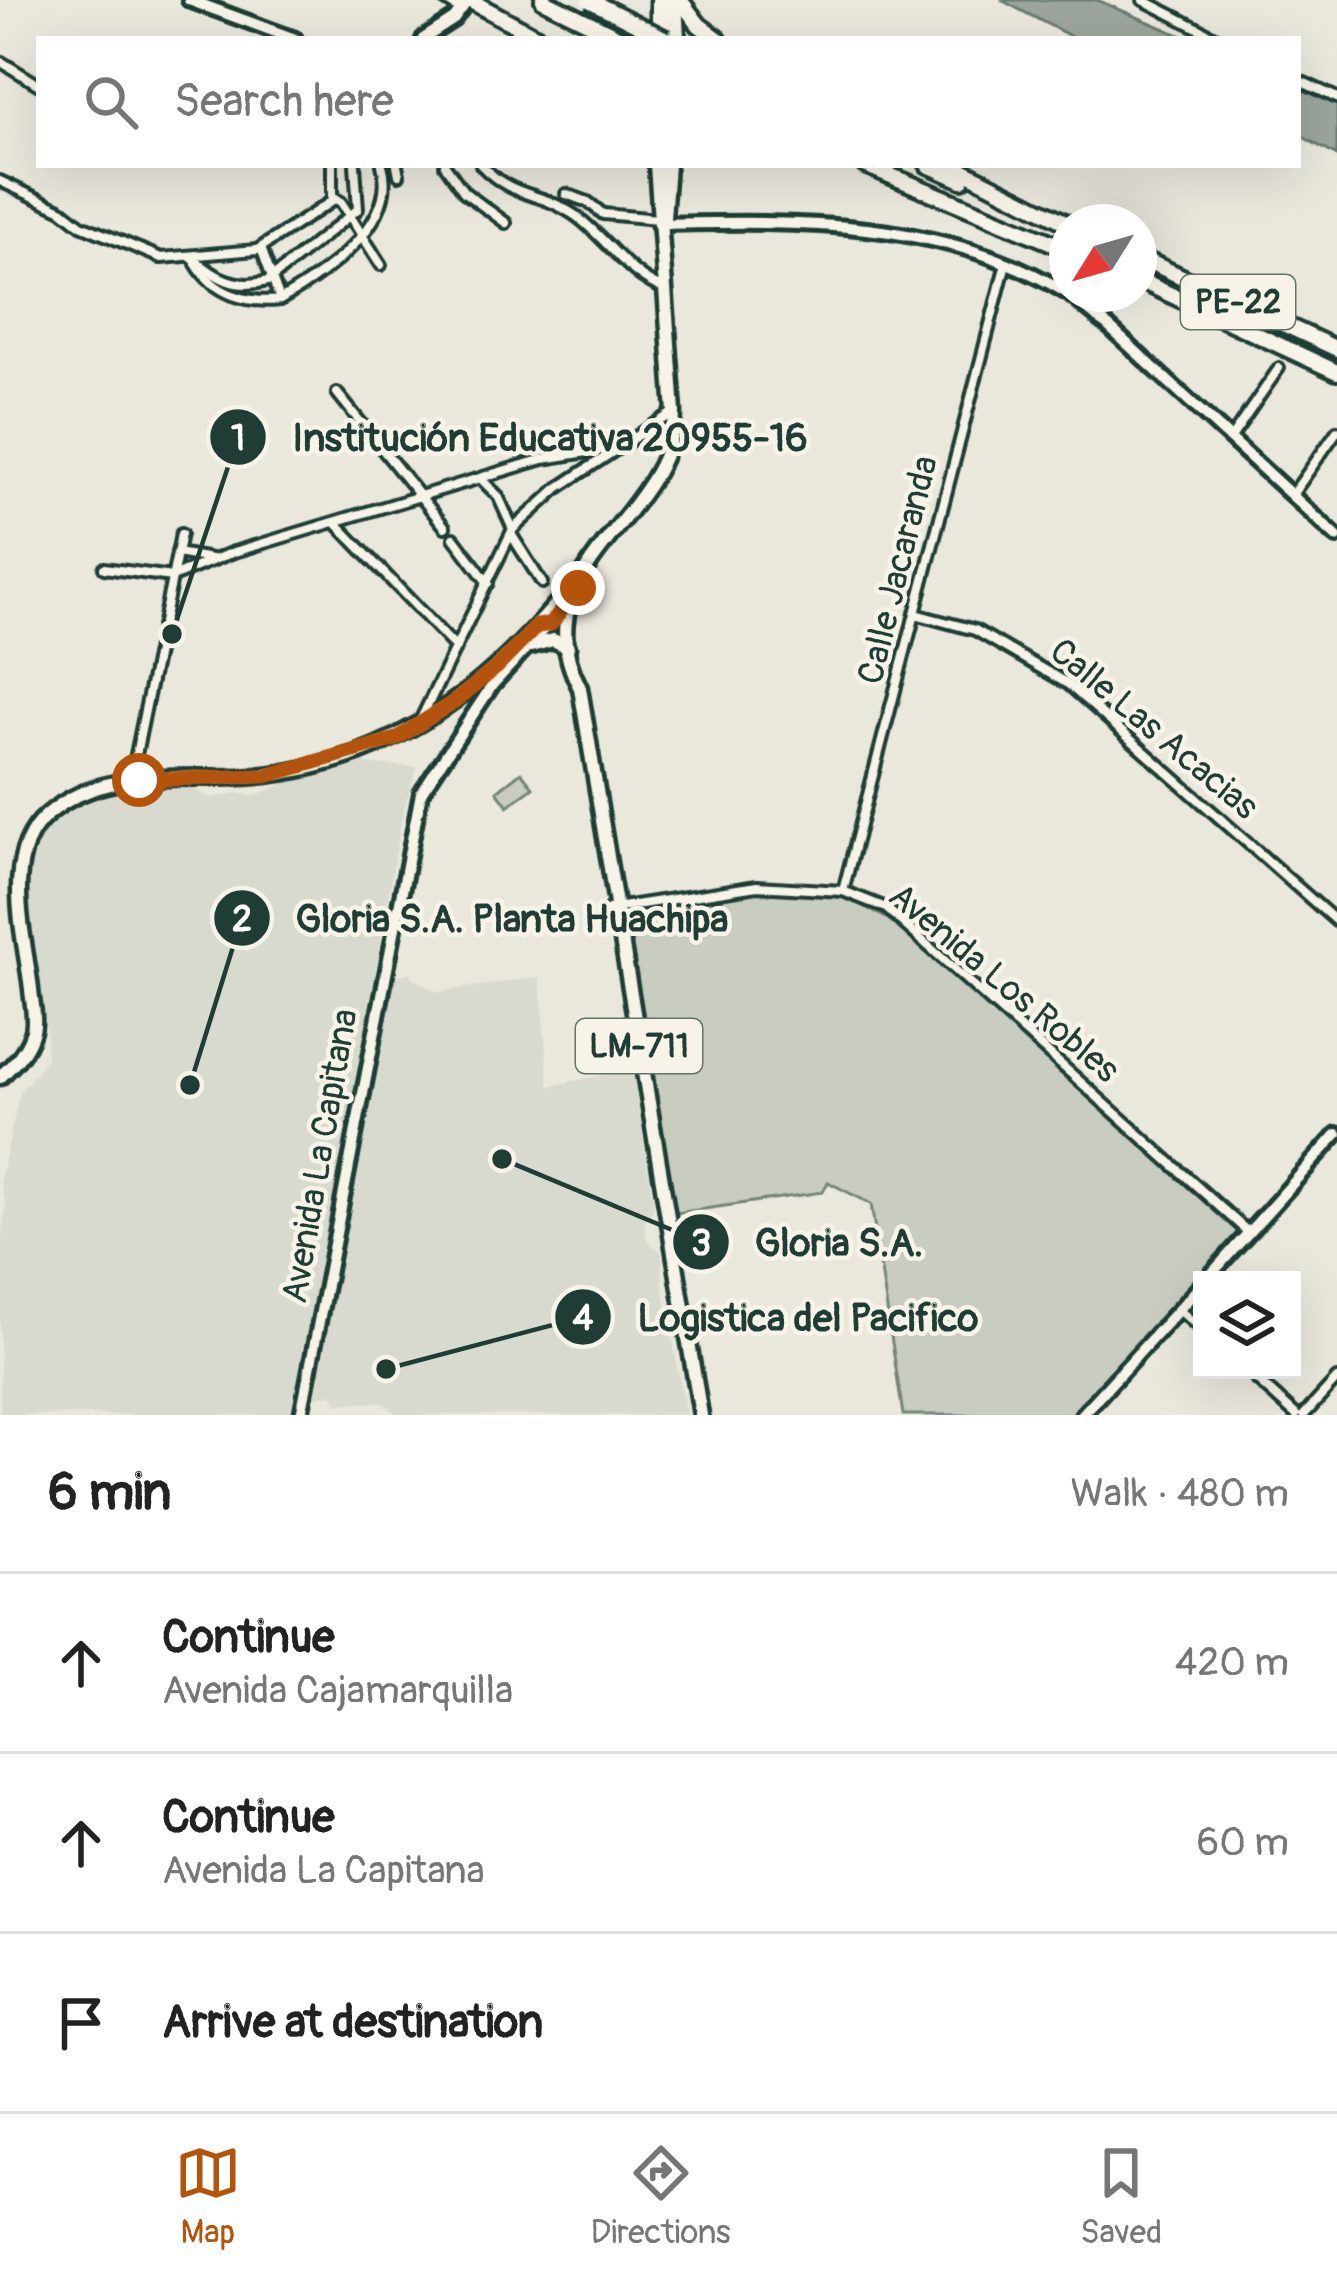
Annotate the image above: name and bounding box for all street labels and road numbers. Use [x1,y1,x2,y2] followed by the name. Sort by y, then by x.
[1181,275,1295,329] road number: PE-22
[848,451,948,689] street label: Calle Jacaranda
[1041,629,1267,829] street label: Calle Las Acacias
[880,873,1128,1093] street label: Avenida Los Robles
[272,1005,368,1307] street label: Avenida La Capitana
[576,1019,702,1073] road number: LM-711

